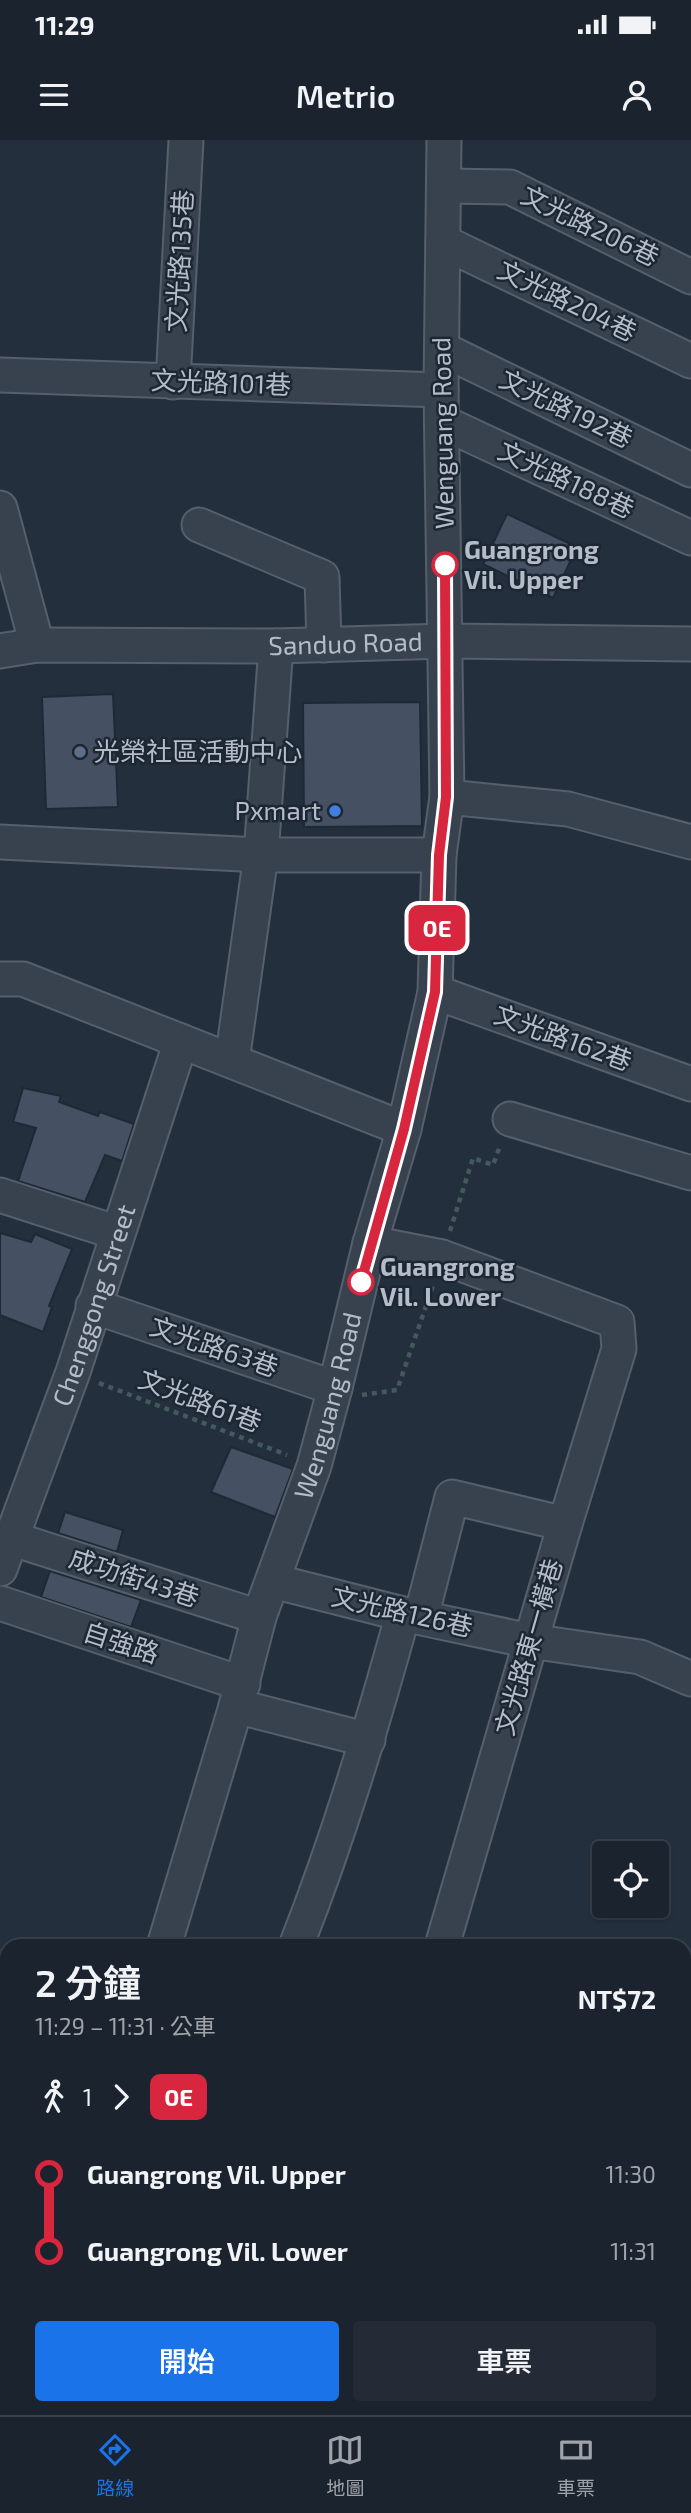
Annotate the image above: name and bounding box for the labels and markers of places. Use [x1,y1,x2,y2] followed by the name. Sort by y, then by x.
[464,533,599,594] place label: Guangrong Vil. Upper
[432,552,458,578] marker: Guangrong Vil. Upper
[94,735,302,766] place label: 光榮社區活動中心
[72,744,88,760] marker: 光榮社區活動中心
[235,794,321,825] place label: Pxmart
[327,803,343,819] marker: Pxmart
[380,1250,515,1311] place label: Guangrong Vil. Lower
[348,1269,374,1295] marker: Guangrong Vil. Lower

